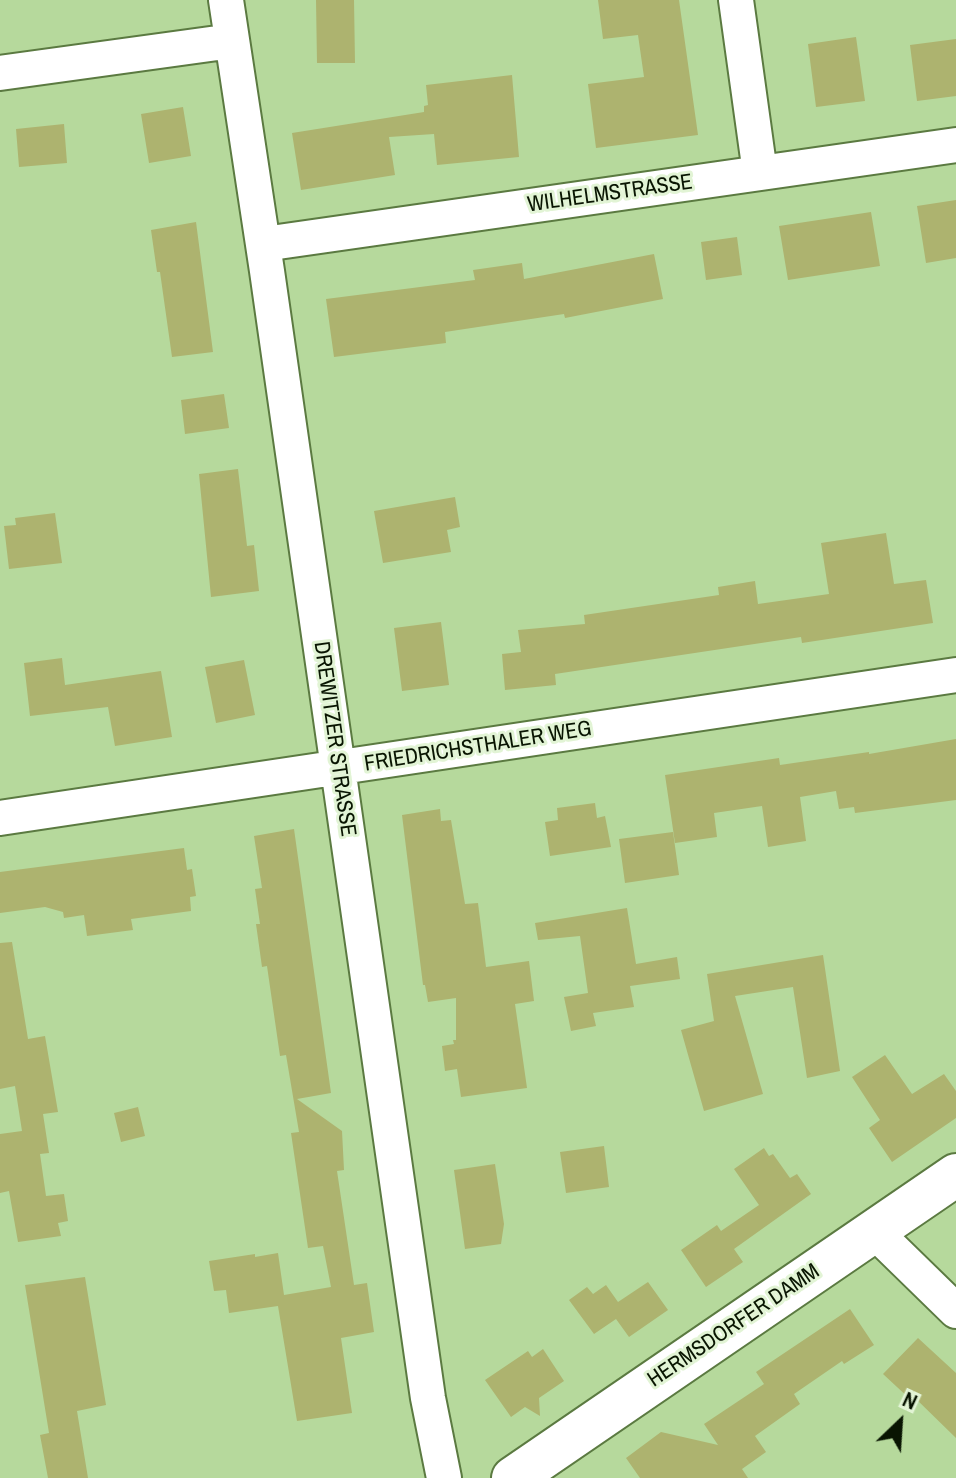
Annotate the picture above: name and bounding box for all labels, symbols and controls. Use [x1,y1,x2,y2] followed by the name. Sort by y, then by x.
[526,169,694,219] street label: WILHELMSTRASSE
[307,640,361,838] street label: DREWITZER STRASSE
[363,716,593,778] street label: FRIEDRICHSTHALER WEG
[643,1259,825,1393] street label: HERMSDORFER DAMM
[860,1382,940,1462] north arrow
[898,1384,922,1417] text: N

